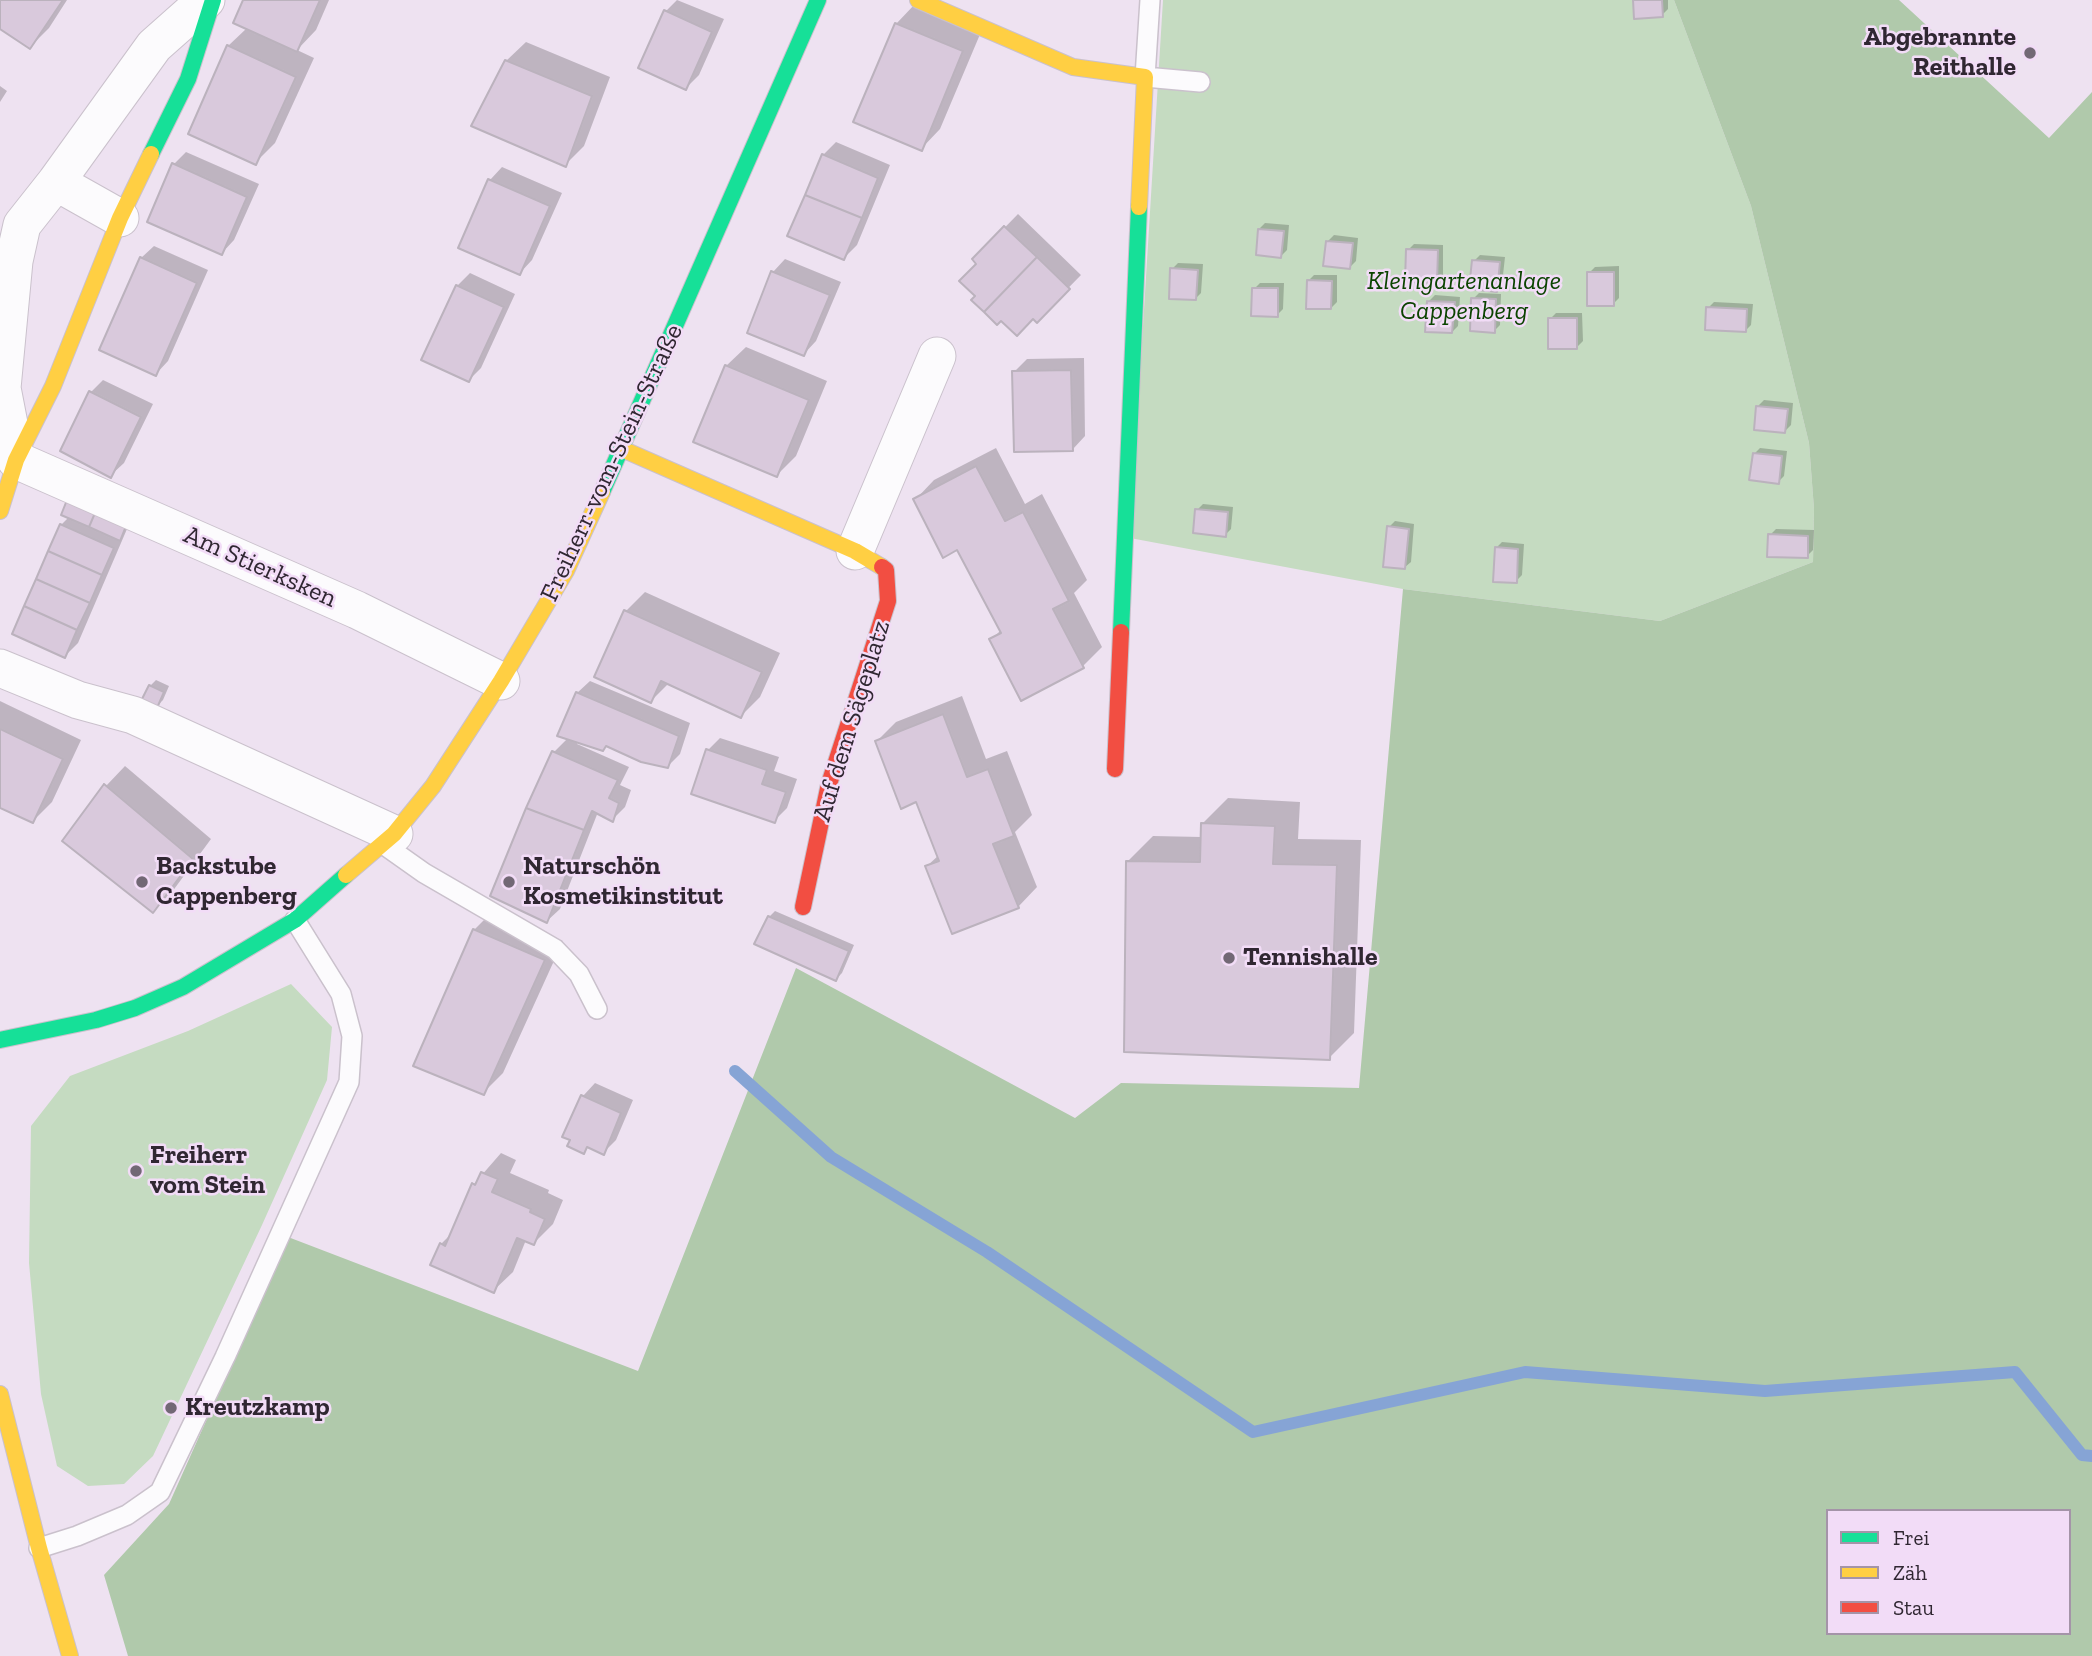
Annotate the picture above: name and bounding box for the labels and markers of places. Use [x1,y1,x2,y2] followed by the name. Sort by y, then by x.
[1864,22,2016,84] place label: Abgebrannte Reithalle
[2022,45,2038,61] marker: Abgebrannte Reithalle
[156,851,297,912] place label: Backstube Cappenberg
[523,851,723,912] place label: Naturschön Kosmetikinstitut
[134,874,150,890] marker: Backstube Cappenberg
[501,874,517,890] marker: Naturschön Kosmetikinstitut
[1243,942,1378,974] place label: Tennishalle
[1221,950,1237,966] marker: Tennishalle
[150,1140,265,1202] place label: Freiherr vom Stein
[128,1163,144,1179] marker: Freiherr vom Stein
[185,1392,330,1424] place label: Kreutzkamp
[163,1400,179,1416] marker: Kreutzkamp

